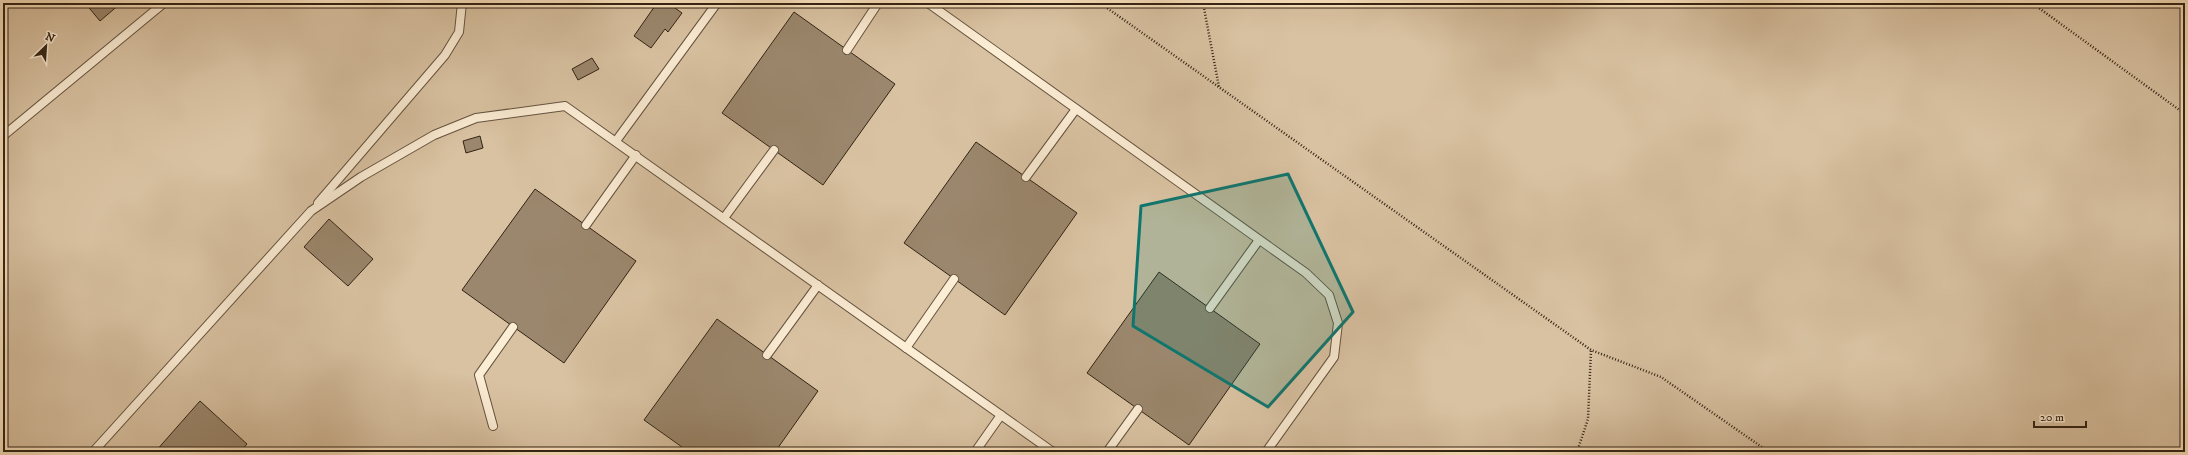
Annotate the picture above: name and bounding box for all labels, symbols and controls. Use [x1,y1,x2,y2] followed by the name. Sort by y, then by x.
[26,26,66,66] north arrow
[43,30,57,46] text: N
[2034,403,2086,429] scale bar
[2040,410,2064,425] text: 20 m

